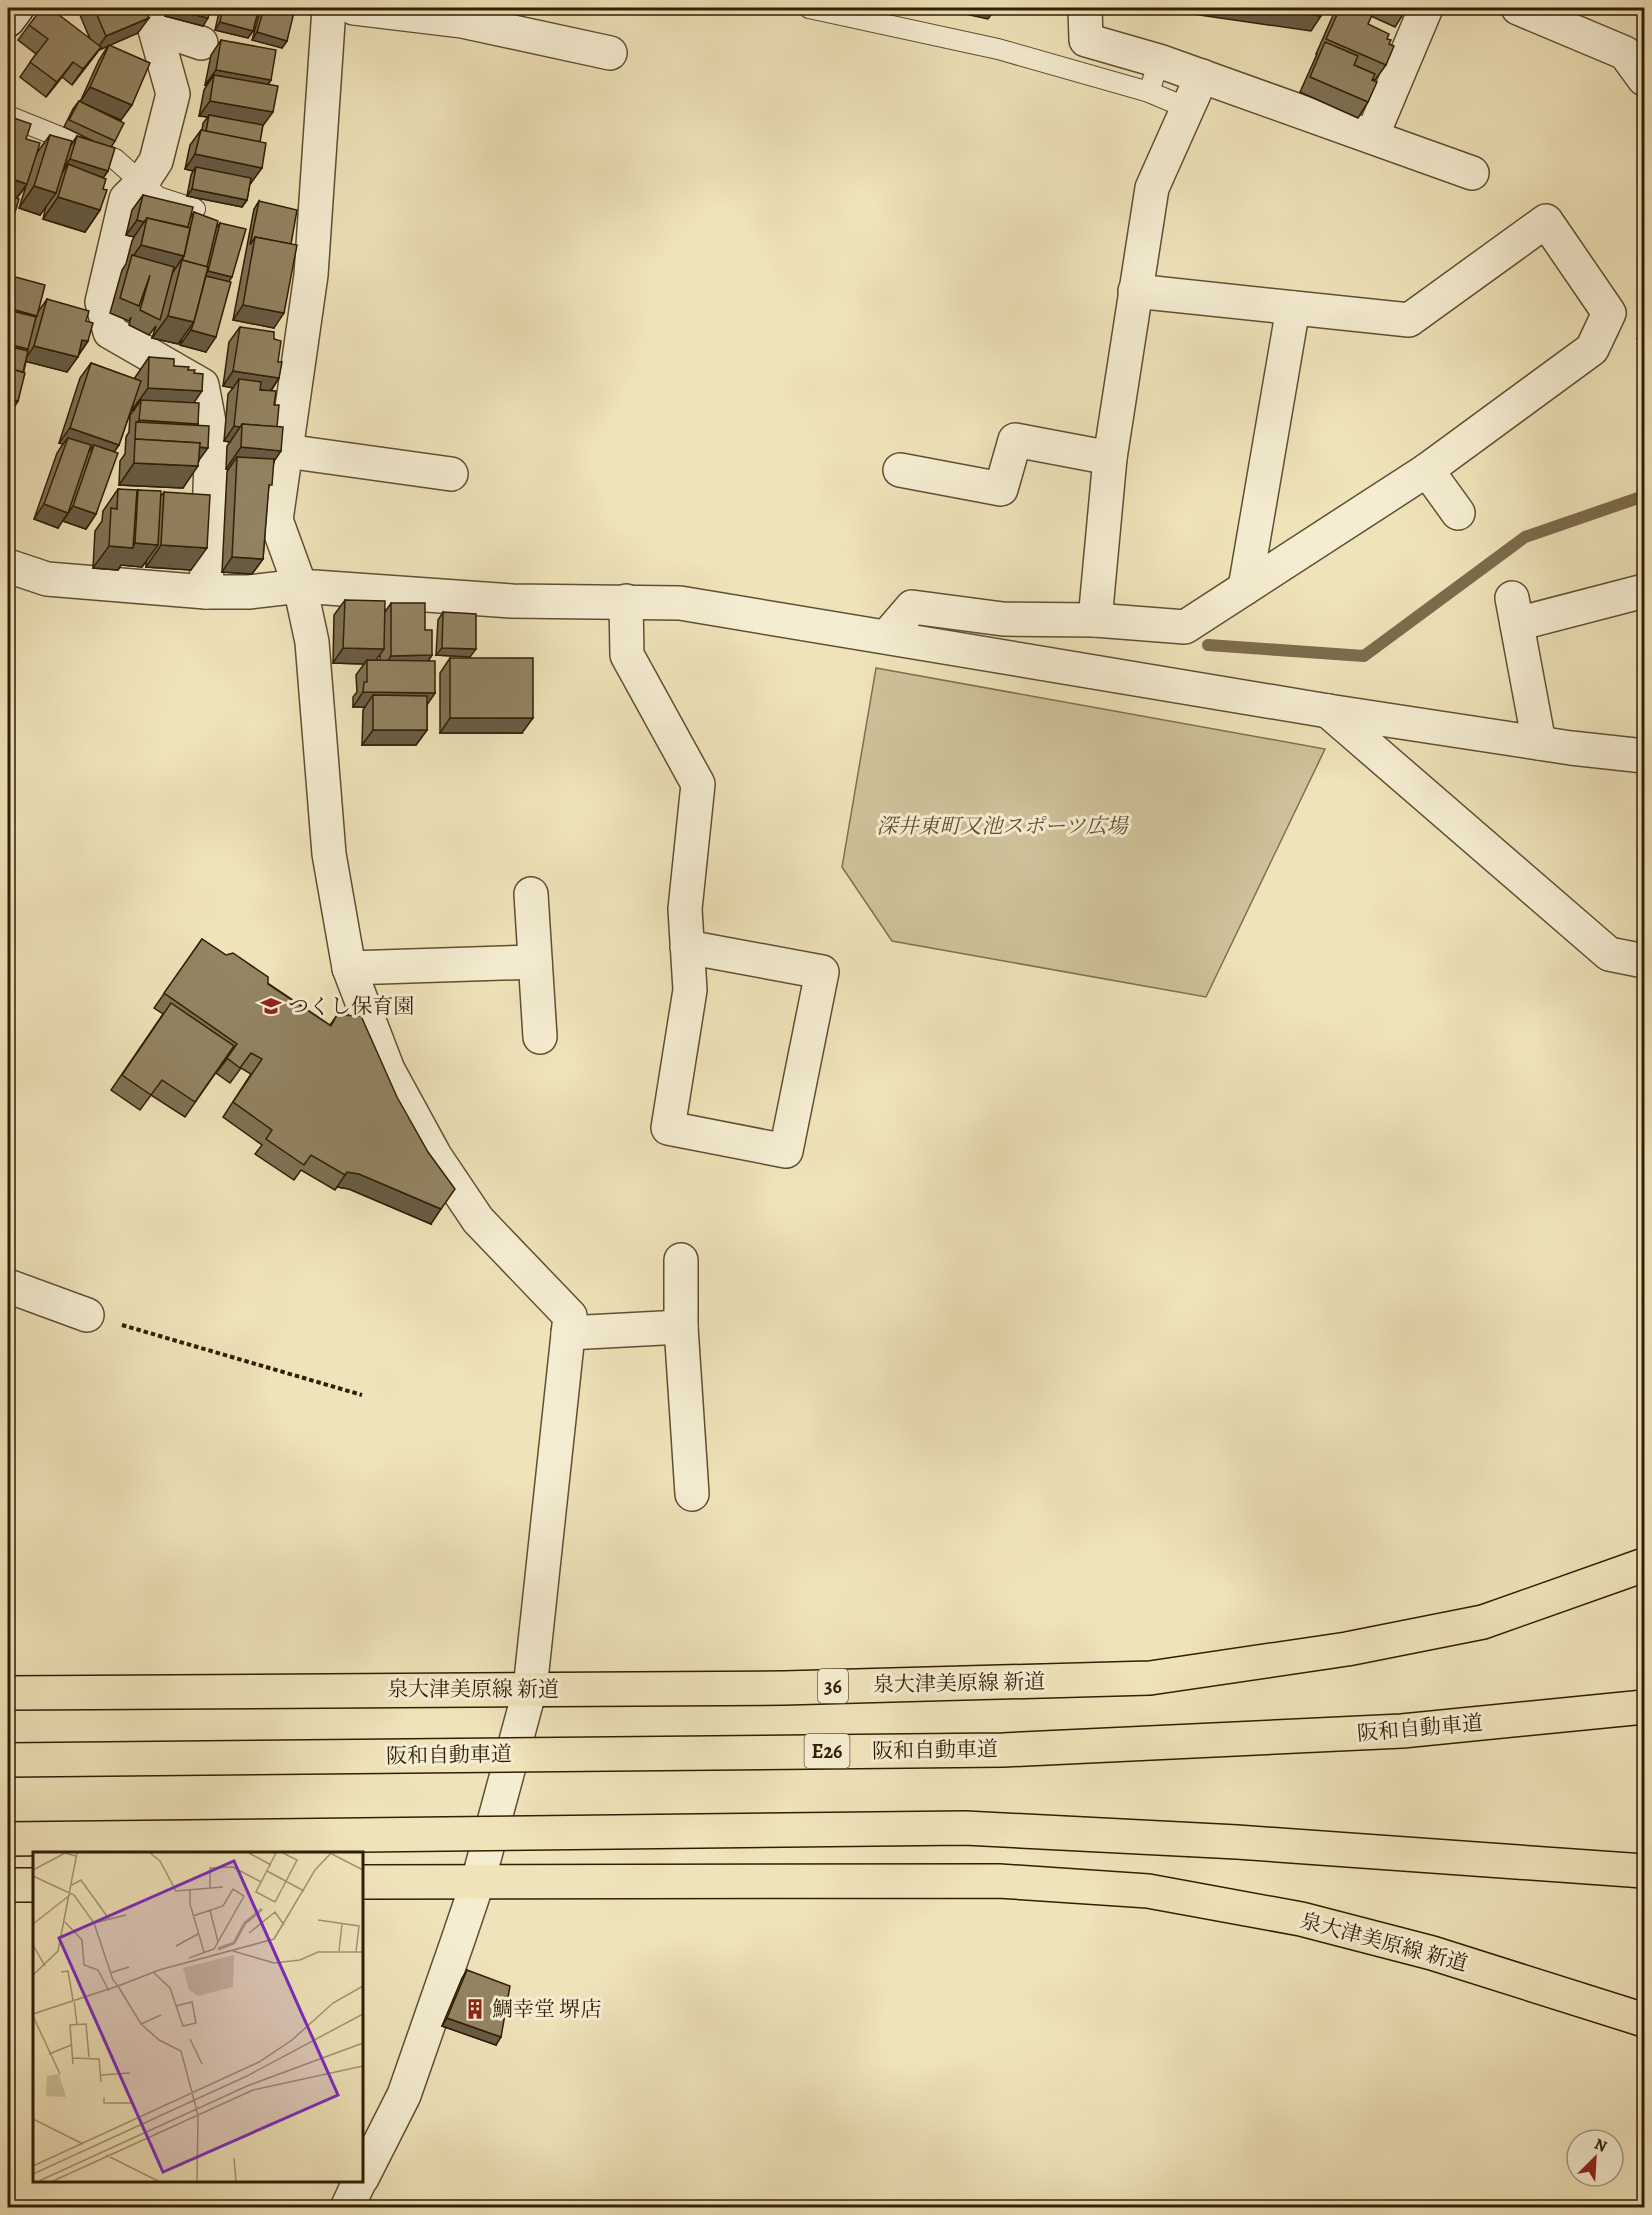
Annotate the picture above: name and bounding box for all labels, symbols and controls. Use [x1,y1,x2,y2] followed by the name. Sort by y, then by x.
[876,812,1130,840] park label: 深井東町又池スポーツ広場
[288,992,414,1020] place label: つくし保育園
[259,994,283,1018] school or university icon: つくし保育園
[873,1667,1045,1699] street label: 泉大津美原線 新道
[818,1669,848,1703] road number: 36
[387,1675,559,1703] street label: 泉大津美原線 新道
[1356,1709,1484,1747] street label: 阪和自動車道
[804,1734,850,1768] road number: E26
[872,1735,998,1765] street label: 阪和自動車道
[386,1740,512,1770] street label: 阪和自動車道
[33,1852,363,2182] inset map
[1297,1906,1471,1978] street label: 泉大津美原線 新道
[492,1995,601,2023] place label: 鯛幸堂 堺店
[463,1997,487,2021] building icon: 鯛幸堂 堺店
[1565,2128,1625,2188] north arrow
[1591,2133,1611,2158] text: N

